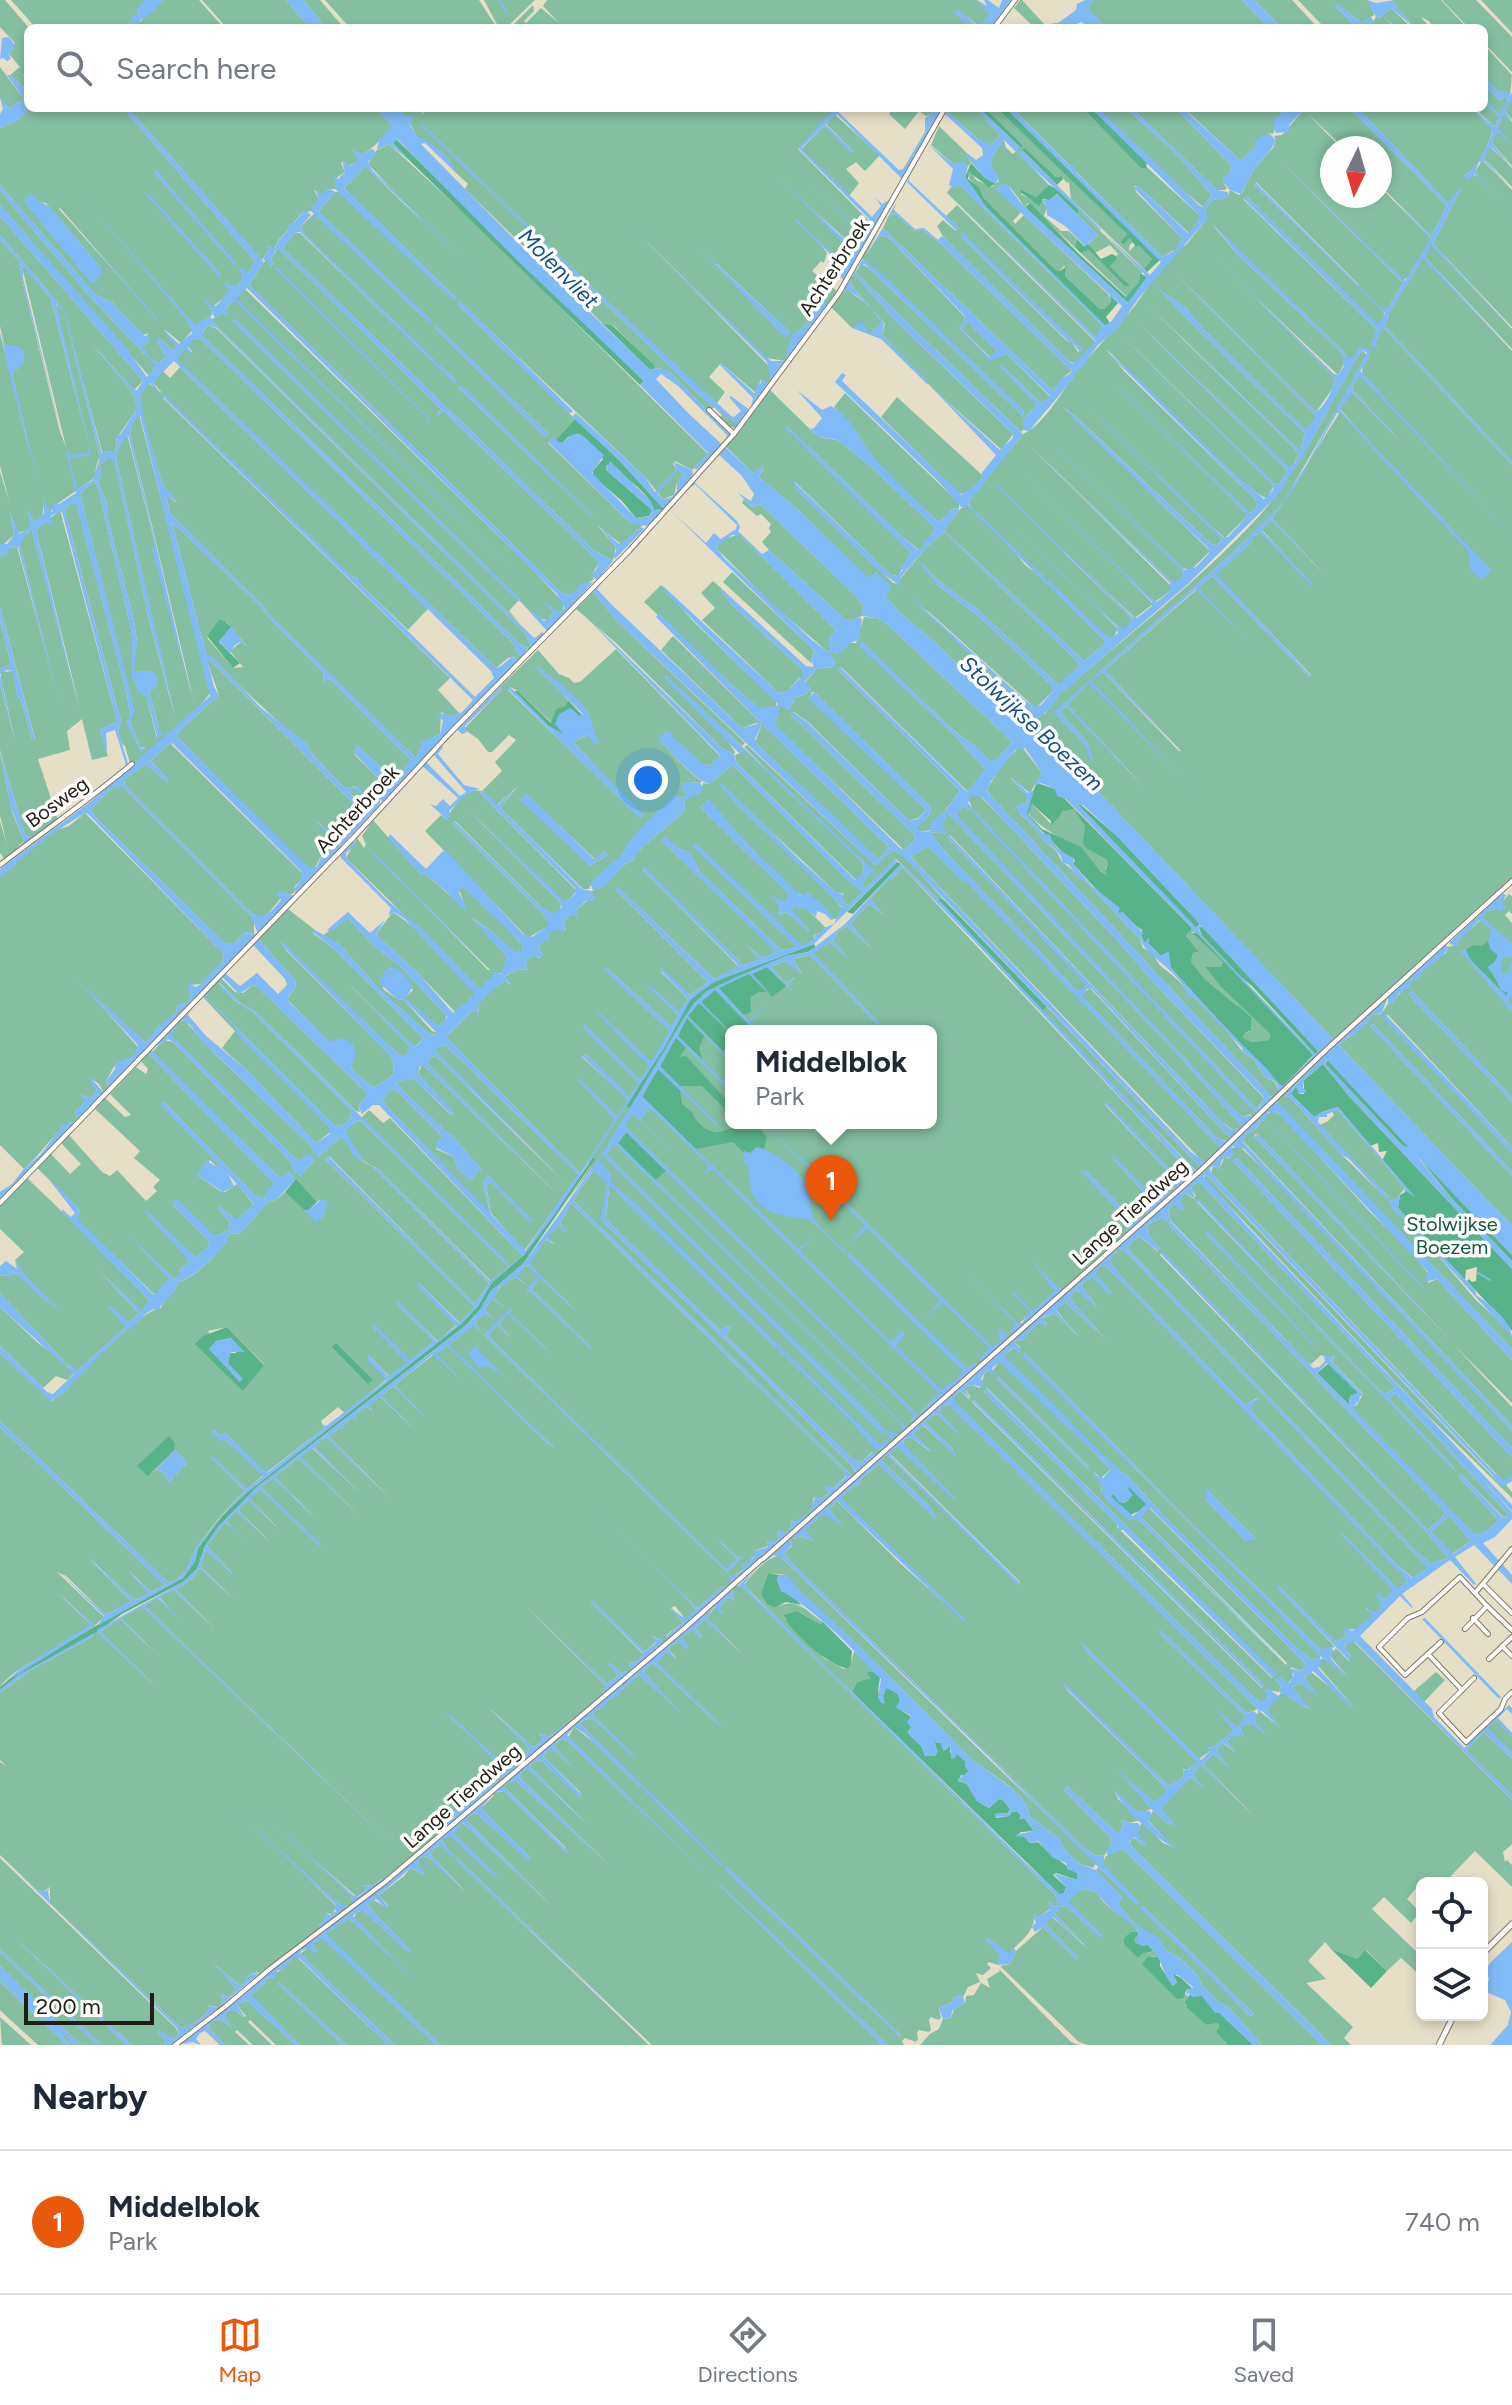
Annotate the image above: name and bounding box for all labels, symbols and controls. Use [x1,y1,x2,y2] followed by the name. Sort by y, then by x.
[24,24,1488,112] search box
[52,46,96,90] icon: search
[116,50,276,87] text: Search here
[1320,136,1392,208] north arrow
[794,214,875,320] street label: Achterbroek
[513,223,605,314] water label: Molenvliet
[954,650,1109,797] water label: Stolwijkse Boezem
[310,760,404,858] street label: Achterbroek
[628,760,668,800] your location
[21,771,93,833] street label: Bosweg
[725,1025,937,1129] popup
[755,1043,907,1080] text: Middelblok
[755,1080,804,1112] text: Park
[1067,1154,1193,1270] street label: Lange Tiendweg
[805,1155,857,1221] pin: 1
[1406,1212,1498,1259] park label: Stolwijkse Boezem
[399,1739,525,1853] street label: Lange Tiendweg
[1416,1877,1488,2021] map controls
[1416,1877,1488,1949] button: locate
[1416,1949,1488,2021] button: layers
[24,1989,154,2025] scale bar
[36,1993,101,2020] text: 200 m
[32,2077,147,2118] text: Nearby
[108,2188,260,2225] text: Middelblok
[53,2206,63,2238] text: 1
[1405,2206,1480,2238] text: 740 m
[108,2225,157,2257] text: Park
[218,2313,262,2388] tab: Map
[698,2313,798,2388] tab: Directions
[1233,2313,1294,2388] tab: Saved

